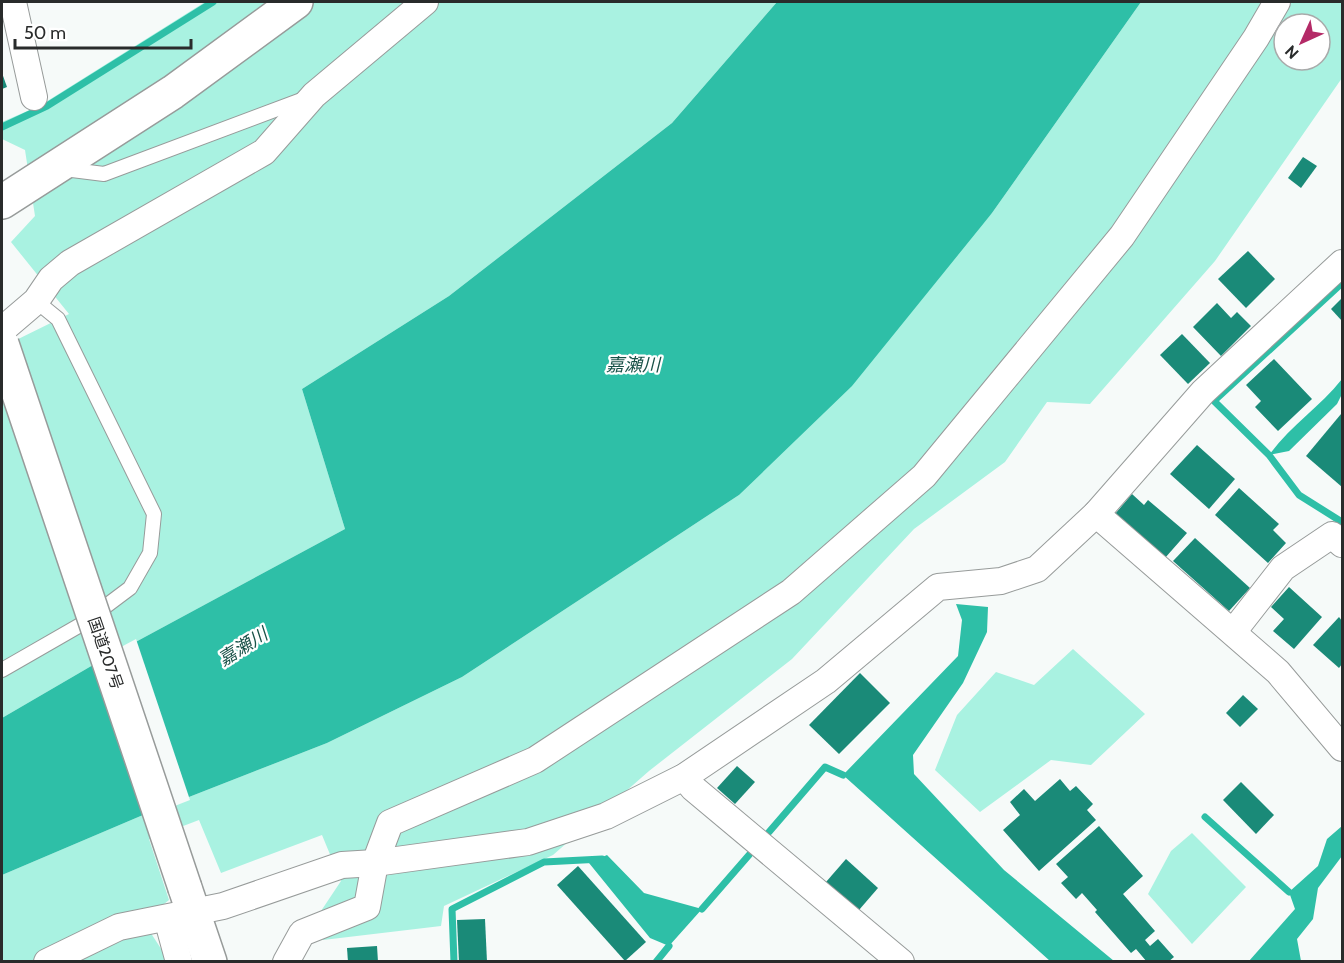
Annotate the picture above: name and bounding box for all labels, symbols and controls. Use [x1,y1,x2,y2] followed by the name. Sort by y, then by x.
[15,12,190,50] scale bar
[1272,12,1332,72] north arrow
[24,22,66,44] text: 50 m
[1281,42,1302,63] text: N
[606,354,662,376] water label: 嘉瀬川
[84,614,127,692] street label: 国道207号
[214,622,273,671] water label: 嘉瀬川

